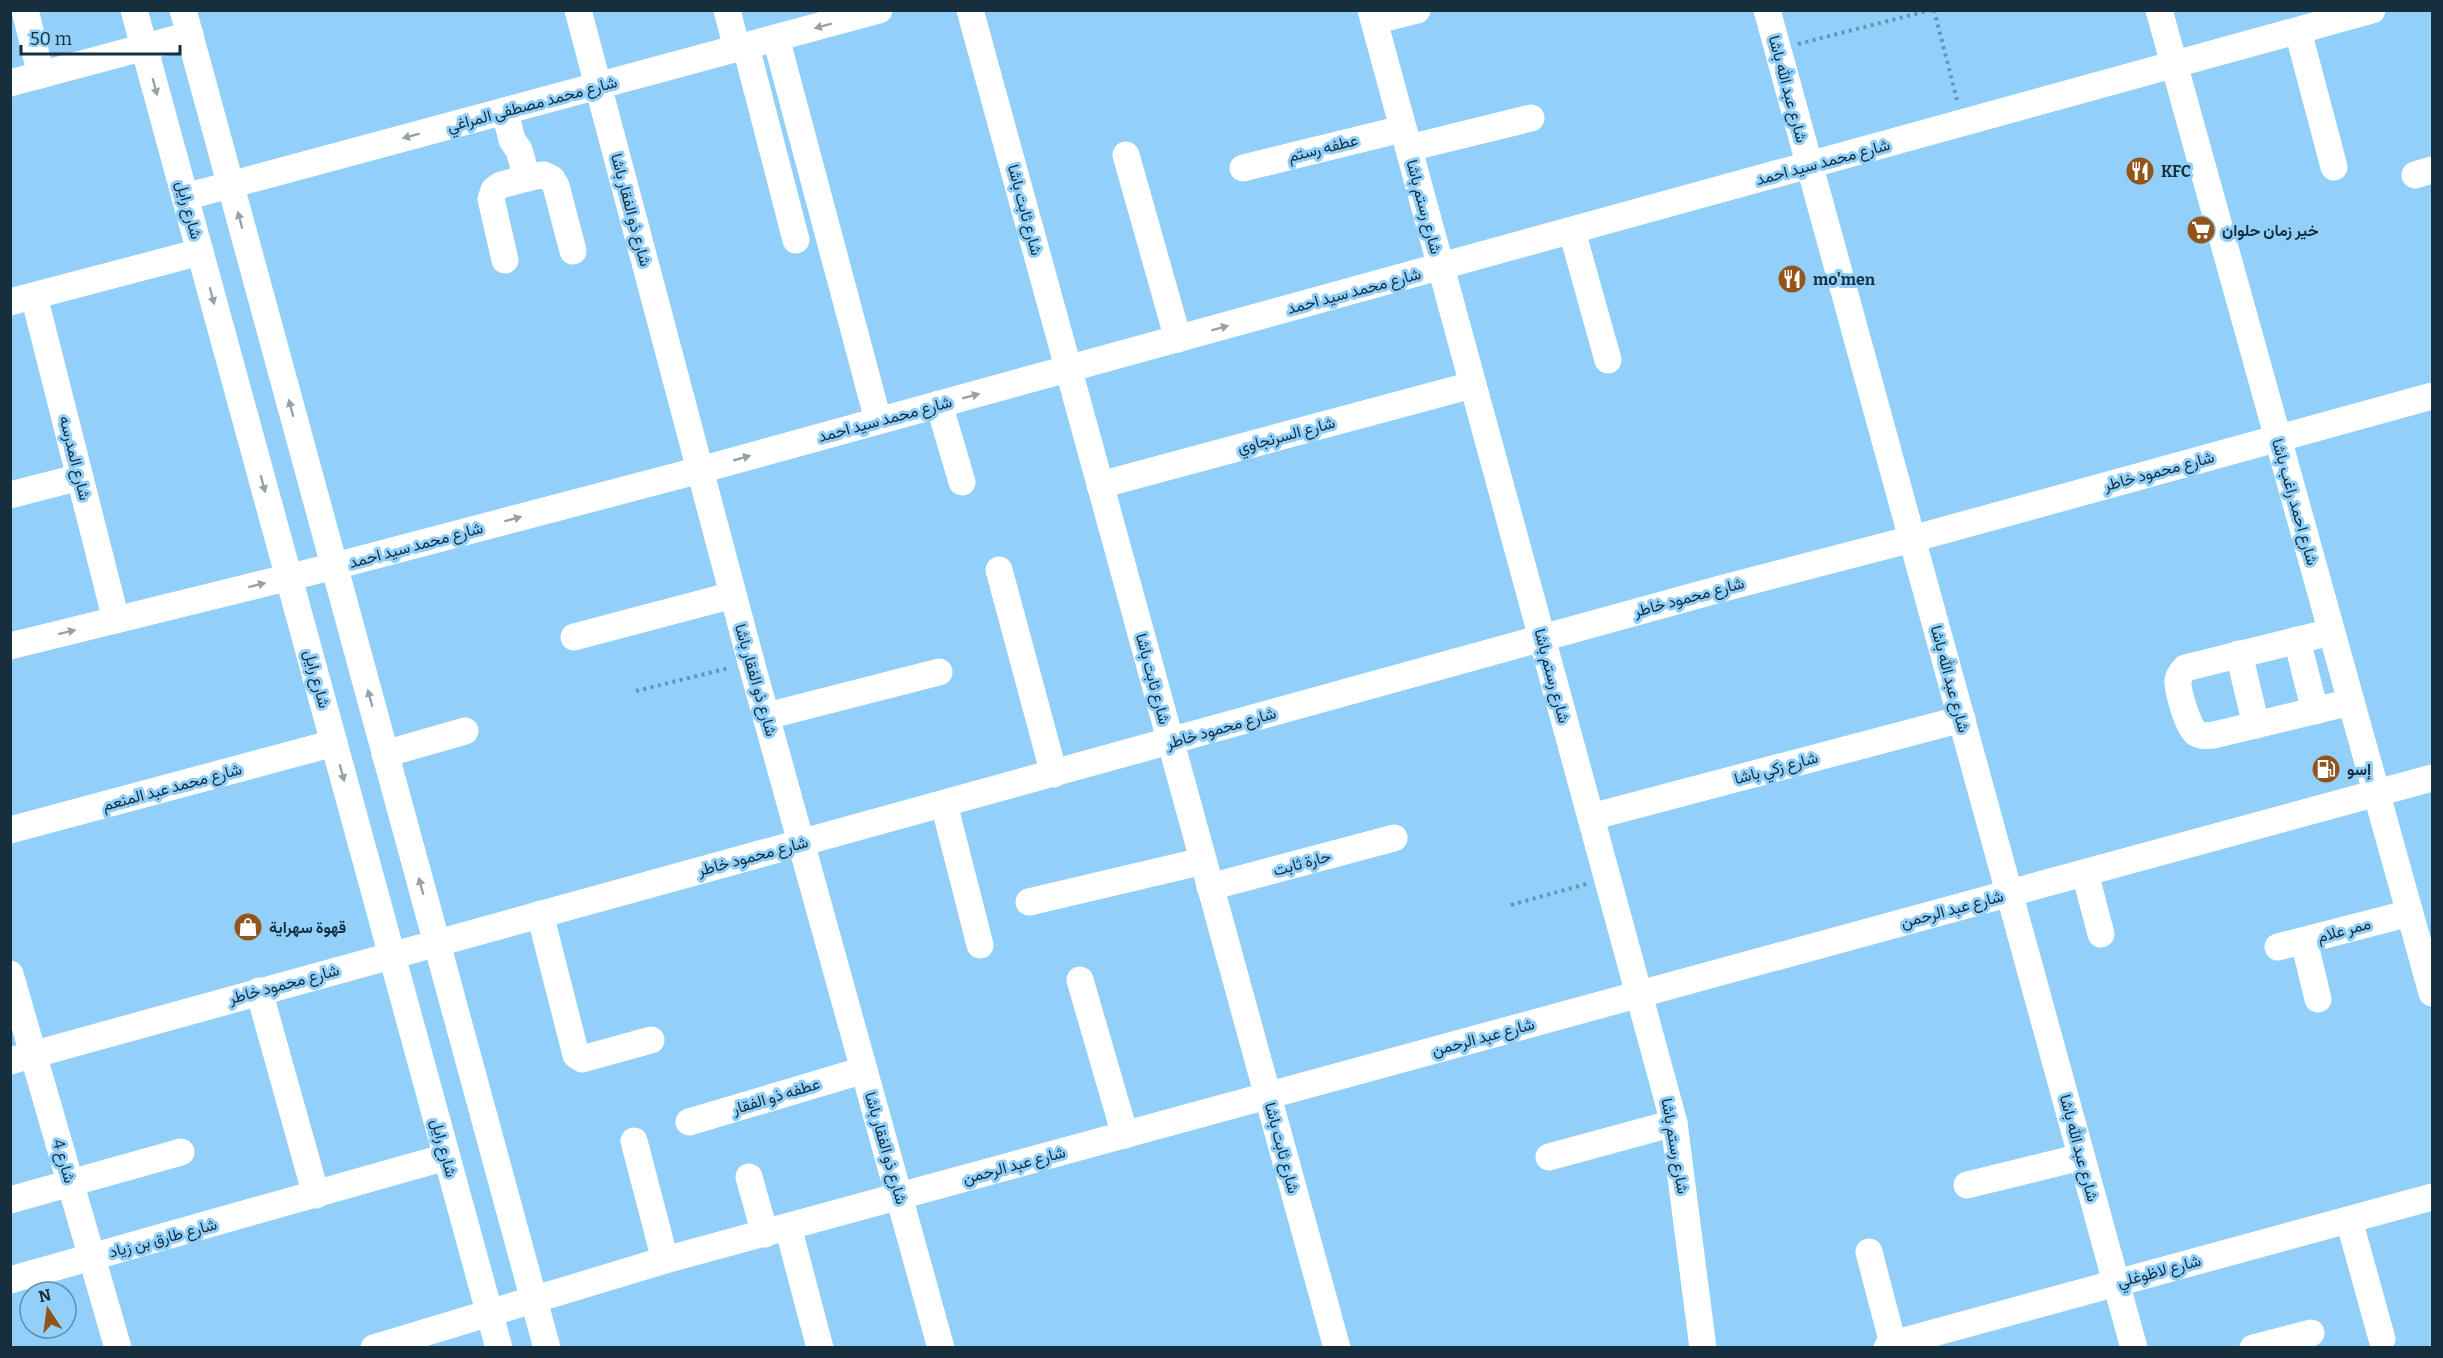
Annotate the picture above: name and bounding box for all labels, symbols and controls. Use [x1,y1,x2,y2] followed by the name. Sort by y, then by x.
[21,18,180,56] scale bar
[814,21,832,31] one-way arrow
[30,28,72,50] text: 50 m
[1763,33,1811,145] street label: شارع عبد الله باشا
[445,72,620,140] street label: شارع محمد مصطفى المراغي
[151,78,160,96] one-way arrow
[1286,130,1360,167] street label: عطفه رستم
[402,132,420,142] one-way arrow
[1754,135,1893,191] street label: شارع محمد سيد احمد
[605,151,655,269] street label: شارع ذو الفقار باشا
[2124,155,2156,187] restaurant icon: KFC
[1400,158,1446,257] street label: شارع رستم باشا
[1002,162,1046,258] street label: شارع ثابت باشا
[2161,162,2191,181] place label: KFC
[170,179,206,242] street label: شارع رايل
[235,211,244,229] one-way arrow
[2185,214,2217,246] supermarket icon: خير زمان حلوان
[2222,221,2319,241] place label: خير زمان حلوان
[1776,263,1808,295] restaurant icon: mo'men
[1285,264,1424,320] street label: شارع محمد سيد احمد
[1813,270,1876,289] place label: mo'men
[208,287,217,305] one-way arrow
[1211,323,1229,332] one-way arrow
[962,390,980,400] one-way arrow
[816,392,955,448] street label: شارع محمد سيد احمد
[286,399,296,417] one-way arrow
[1235,413,1338,461] street label: شارع السرنجاوي
[53,414,95,503] street label: شارع المدرسه
[2266,436,2322,568] street label: شارع احمد راغب باشا
[2101,447,2217,497] street label: شارع محمود خاطر
[733,453,751,462] one-way arrow
[259,475,268,493] one-way arrow
[504,514,522,523] one-way arrow
[347,518,486,574] street label: شارع محمد سيد احمد
[1631,573,1747,623] street label: شارع محمود خاطر
[247,580,266,590] one-way arrow
[729,622,781,739] street label: شارع ذو الفقار باشا
[1925,623,1973,735] street label: شارع عبد الله باشا
[58,627,77,637] one-way arrow
[1528,627,1574,726] street label: شارع رستم باشا
[1130,631,1174,727] street label: شارع ثابت باشا
[298,648,334,711] street label: شارع رايل
[364,689,374,707] one-way arrow
[1163,703,1279,755] street label: شارع محمود خاطر
[1732,748,1821,792] street label: شارع زكي باشا
[2310,753,2342,785] fuel station icon: إسو
[100,759,244,817] street label: شارع محمد عبد المنعم
[2347,760,2371,780] place label: إسو
[338,764,347,782] one-way arrow
[695,832,811,882] street label: شارع محمود خاطر
[1271,846,1333,881] street label: حارة ثابت
[415,877,425,895] one-way arrow
[1899,886,2006,934] street label: شارع عبد الرحمن
[232,911,264,943] shop icon: قهوة سهراية
[2315,914,2373,947] street label: ممر علام
[269,918,346,938] place label: قهوة سهراية
[226,960,342,1010] street label: شارع محمود خاطر
[1430,1014,1537,1062] street label: شارع عبد الرحمن
[729,1074,822,1120] street label: عطفه ذو الفقار
[859,1090,911,1207] street label: شارع ذو الفقار باشا
[2054,1092,2102,1204] street label: شارع عبد الله باشا
[1655,1097,1693,1196] street label: شارع رستم باشا
[1259,1100,1303,1196] street label: شارع ثابت باشا
[425,1117,461,1180] street label: شارع رايل
[47,1137,79,1186] street label: شارع 4
[961,1142,1068,1190] street label: شارع عبد الرحمن
[107,1214,220,1263] street label: شارع طارق بن زياد
[2115,1251,2204,1295] street label: شارع لاظوغلي
[18,1280,78,1340] north arrow
[37,1285,53,1307] text: N

